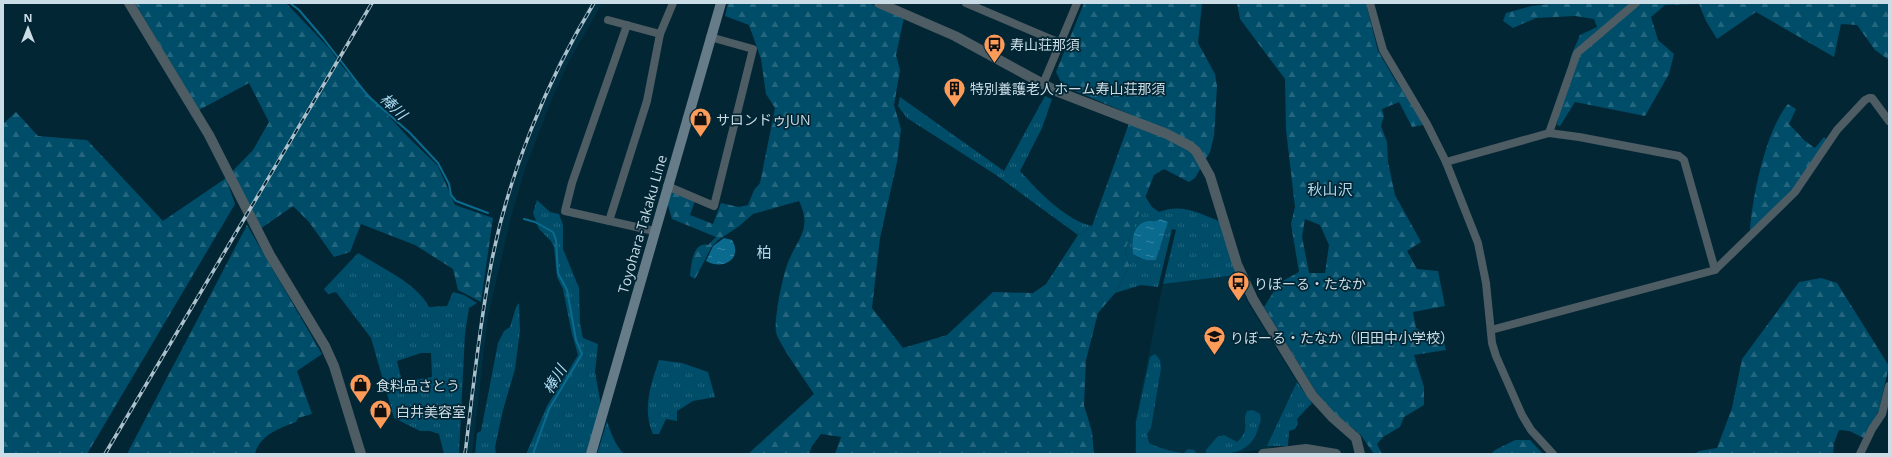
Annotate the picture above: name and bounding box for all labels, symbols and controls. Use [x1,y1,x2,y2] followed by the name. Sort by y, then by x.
[8,8,48,48] north arrow
[24,10,32,25] text: N
[981,31,1007,64] bus stop icon: 寿山荘那須
[1010,35,1080,54] place label: 寿山荘那須
[941,75,967,108] building icon: 特別養護老人ホーム寿山荘那須
[970,79,1166,98] place label: 特別養護老人ホーム寿山荘那須
[376,88,413,125] water label: 棒川
[688,106,714,139] shop icon: サロンドゥJUN
[716,110,811,129] place label: サロンドゥJUN
[613,152,671,296] street label: Toyohara-Takaku Line
[1307,179,1353,199] district label: 秋山沢
[756,242,772,262] district label: 柏
[1225,270,1251,303] bus stop icon: りぼーる・たなか
[1254,274,1366,293] place label: りぼーる・たなか
[1202,324,1228,357] school or university icon: りぼーる・たなか（旧田中小学校）
[1230,328,1454,347] place label: りぼーる・たなか（旧田中小学校）
[538,359,571,397] water label: 棒川
[347,372,373,405] shop icon: 食料品さとう
[376,376,460,395] place label: 食料品さとう
[368,398,394,431] shop icon: 白井美容室
[396,402,466,421] place label: 白井美容室

